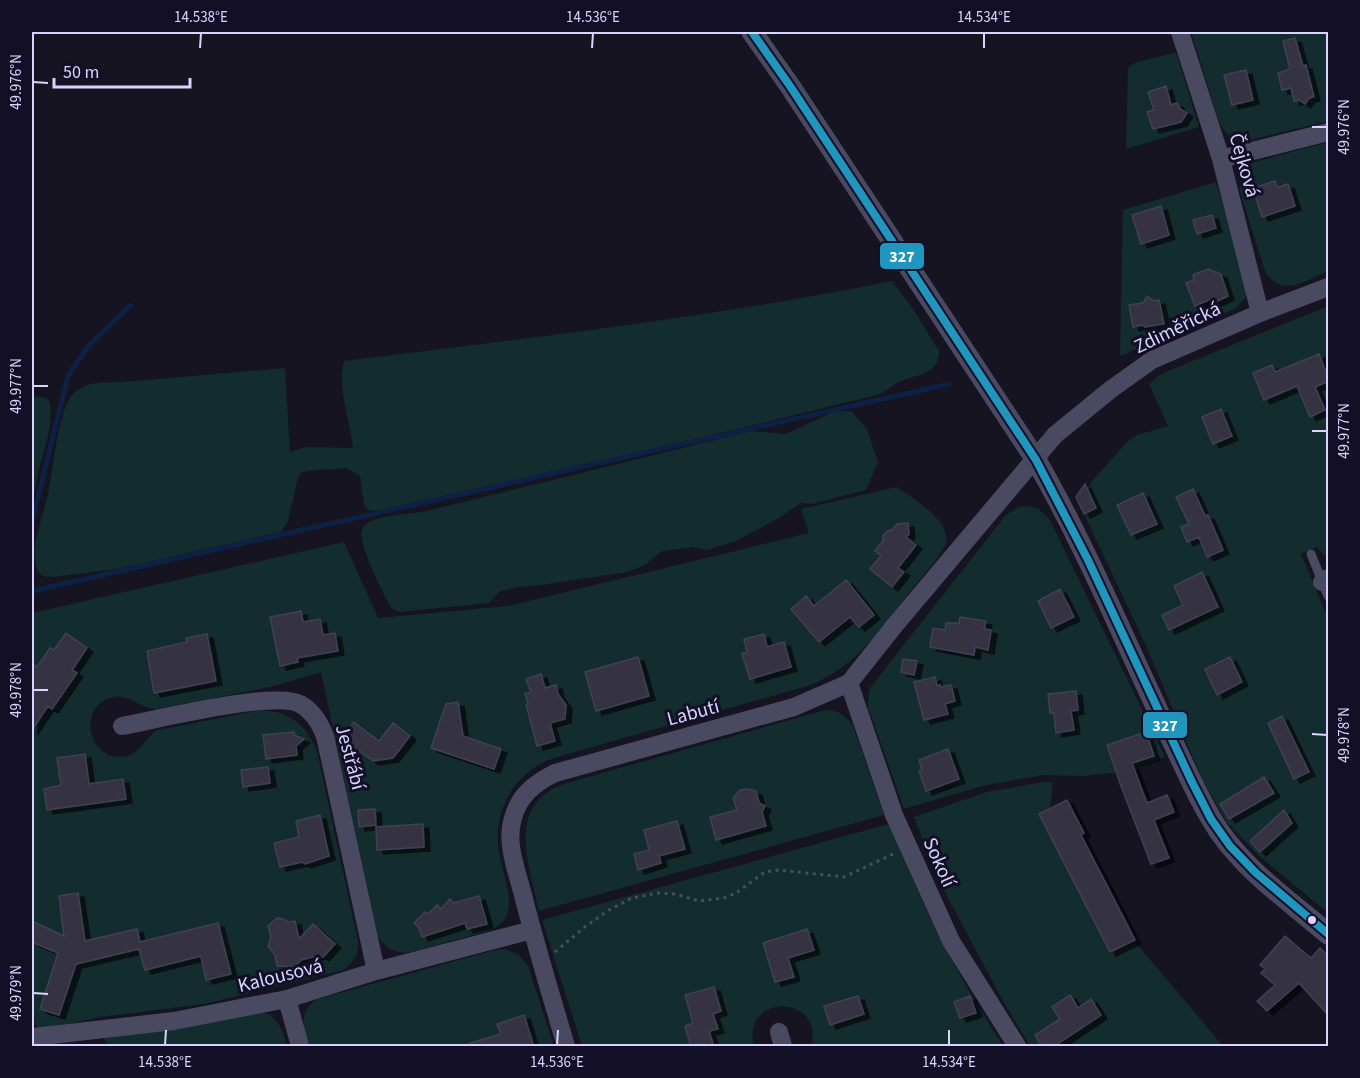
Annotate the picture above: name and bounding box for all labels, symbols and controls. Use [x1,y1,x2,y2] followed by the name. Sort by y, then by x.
[174,7,228,28] text: 14.538°E
[566,7,620,28] text: 14.536°E
[957,7,1011,28] text: 14.534°E
[54,51,190,89] scale bar
[6,54,27,110] text: 49.976°N
[63,60,99,85] text: 50 m
[1334,99,1355,155] text: 49.976°N
[1222,130,1267,201] street label: Čejková
[879,242,925,270] line badge: 327
[889,246,915,268] text: 327
[1129,295,1226,361] street label: Zdiměřická
[6,358,27,414] text: 49.977°N
[1334,403,1355,459] text: 49.977°N
[6,662,27,718] text: 49.978°N
[664,692,724,733] street label: Labutí
[1334,707,1355,763] text: 49.978°N
[1142,711,1188,739] line badge: 327
[1152,715,1178,737] text: 327
[328,721,372,794] street label: Jestřábí
[916,833,963,893] street label: Sokolí
[1306,914,1318,926] unlabelled marker
[235,952,326,1000] street label: Kalousová
[6,965,27,1021] text: 49.979°N
[138,1052,192,1073] text: 14.538°E
[530,1052,584,1073] text: 14.536°E
[922,1052,976,1073] text: 14.534°E

